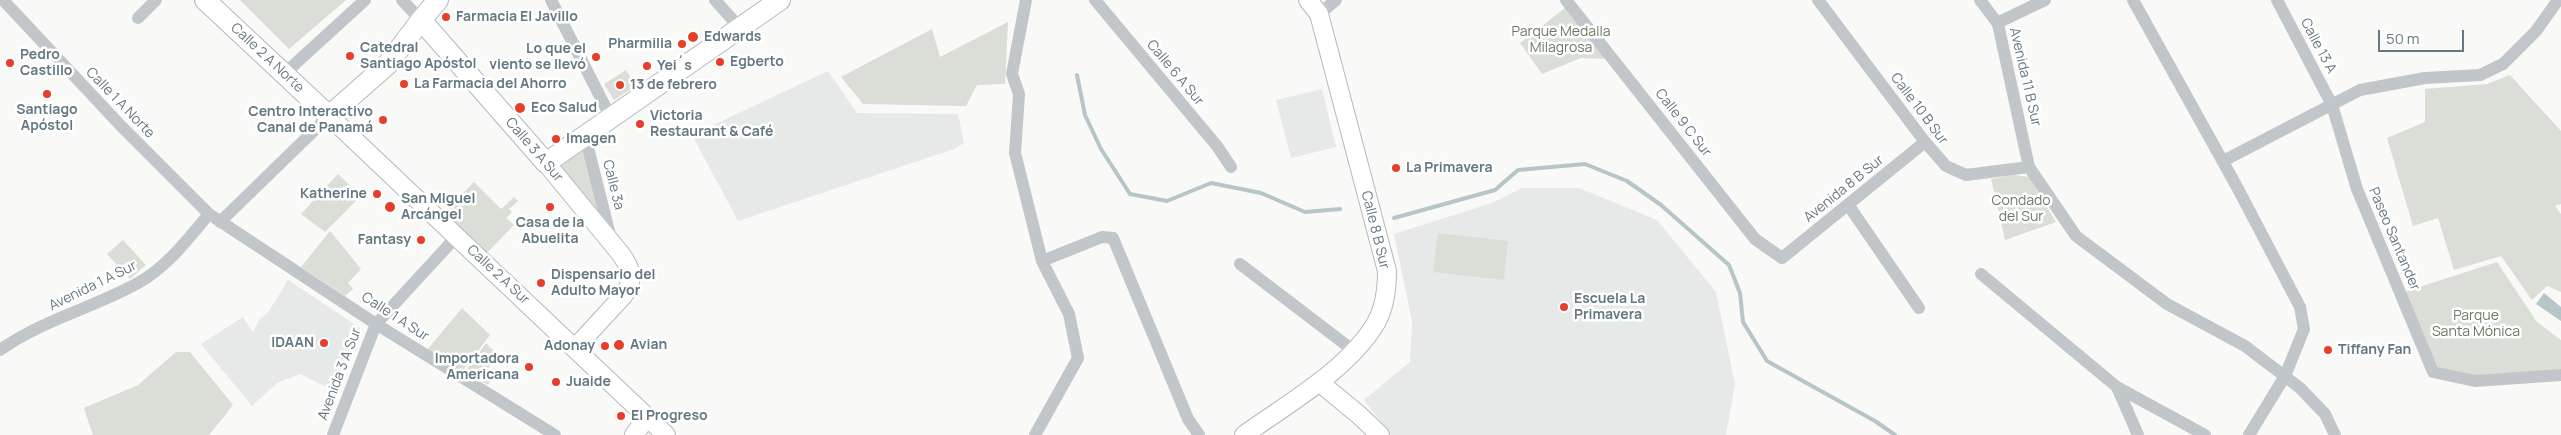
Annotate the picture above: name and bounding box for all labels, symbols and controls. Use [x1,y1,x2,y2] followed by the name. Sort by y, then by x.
[456,9,578,25] place label: Farmacia El Javillo
[440,11,452,23] marker: Farmacia El Javillo
[2296,15,2340,77] street label: Calle 13 A
[227,20,307,96] street label: Calle 2 A Norte
[2381,20,2467,52] scale bar
[1512,24,1610,56] park label: Parque Medalla Milagrosa
[2005,26,2045,128] street label: Avenida 11 B Sur
[2386,28,2420,49] text: 50 m
[704,29,761,45] place label: Edwards
[686,30,700,44] marker: Edwards
[608,36,672,52] place label: Pharmilia
[1143,37,1207,109] street label: Calle 6 A Sur
[676,38,688,50] marker: Pharmilia
[360,40,476,72] place label: Catedral Santiago Apóstol
[489,41,586,74] place label: Lo que el viento se llevó
[20,47,72,80] place label: Pedro Castillo
[344,50,356,62] marker: Catedral Santiago Apóstol
[590,51,602,63] marker: Lo que el viento se llevó
[730,54,784,70] place label: Egberto
[714,56,726,68] marker: Egberto
[4,57,16,69] marker: Pedro Castillo
[657,58,692,74] place label: Yei´s
[641,60,653,72] marker: Yei´s
[82,64,158,142] street label: Calle 1 A Norte
[1887,70,1951,148] street label: Calle 10 B Sur
[414,76,567,92] place label: La Farmacia del Ahorro
[630,77,717,93] place label: 13 de febrero
[398,78,410,90] marker: La Farmacia del Ahorro
[614,79,626,91] marker: 13 de febrero
[1651,86,1715,160] street label: Calle 9 C Sur
[41,88,53,100] marker: Santiago Apóstol
[531,100,597,116] place label: Eco Salud
[513,101,527,115] marker: Eco Salud
[16,102,78,134] place label: Santiago Apóstol
[248,104,373,136] place label: Centro Interactivo Canal de Panamá
[650,108,774,140] place label: Victoria Restaurant & Café
[377,114,389,126] marker: Centro Interactivo Canal de Panamá
[502,114,566,186] street label: Calle 3 A Sur
[634,118,646,130] marker: Victoria Restaurant & Café
[566,131,616,147] place label: Imagen
[550,133,562,145] marker: Imagen
[1801,152,1887,226] street label: Avenida 8 B Sur
[599,158,627,212] street label: Calle 3a
[1406,160,1493,176] place label: La Primavera
[1390,162,1402,174] marker: La Primavera
[2365,185,2423,293] street label: Paseo Santander
[300,186,367,202] place label: Katherine
[371,188,383,200] marker: Katherine
[1357,189,1393,271] street label: Calle 8 B Sur
[401,191,475,223] place label: San MIguel Arcángel
[1991,193,2051,226] park label: Condado del Sur
[383,200,397,214] marker: San MIguel Arcángel
[544,201,556,213] marker: Casa de la Abuelita
[516,215,584,248] place label: Casa de la Abuelita
[358,232,411,248] place label: Fantasy
[415,234,427,246] marker: Fantasy
[463,242,533,308] street label: Calle 2 A Sur
[46,258,140,314] street label: Avenida 1 A Sur
[551,267,656,300] place label: Dispensario del Adulto Mayor
[535,277,547,289] marker: Dispensario del Adulto Mayor
[358,289,432,345] street label: Calle 1 A Sur
[1574,291,1645,324] place label: Escuela La Primavera
[1558,301,1570,313] marker: Escuela La Primavera
[2432,308,2520,341] park label: Parque Santa Mónica
[315,325,365,423] street label: Avenida 3 A Sur
[271,335,314,351] place label: IDAAN
[318,337,330,349] marker: IDAAN
[630,337,667,353] place label: Avian
[544,338,595,354] place label: Adonay
[612,338,626,352] marker: Avian
[599,340,611,352] marker: Adonay
[2338,342,2411,358] place label: Tiffany Fan
[2322,344,2334,356] marker: Tiffany Fan
[435,351,519,384] place label: Importadora Americana
[523,361,535,373] marker: Importadora Americana
[566,374,611,390] place label: Juaide
[550,376,562,388] marker: Juaide
[631,408,708,424] place label: El Progreso
[615,410,627,422] marker: El Progreso

